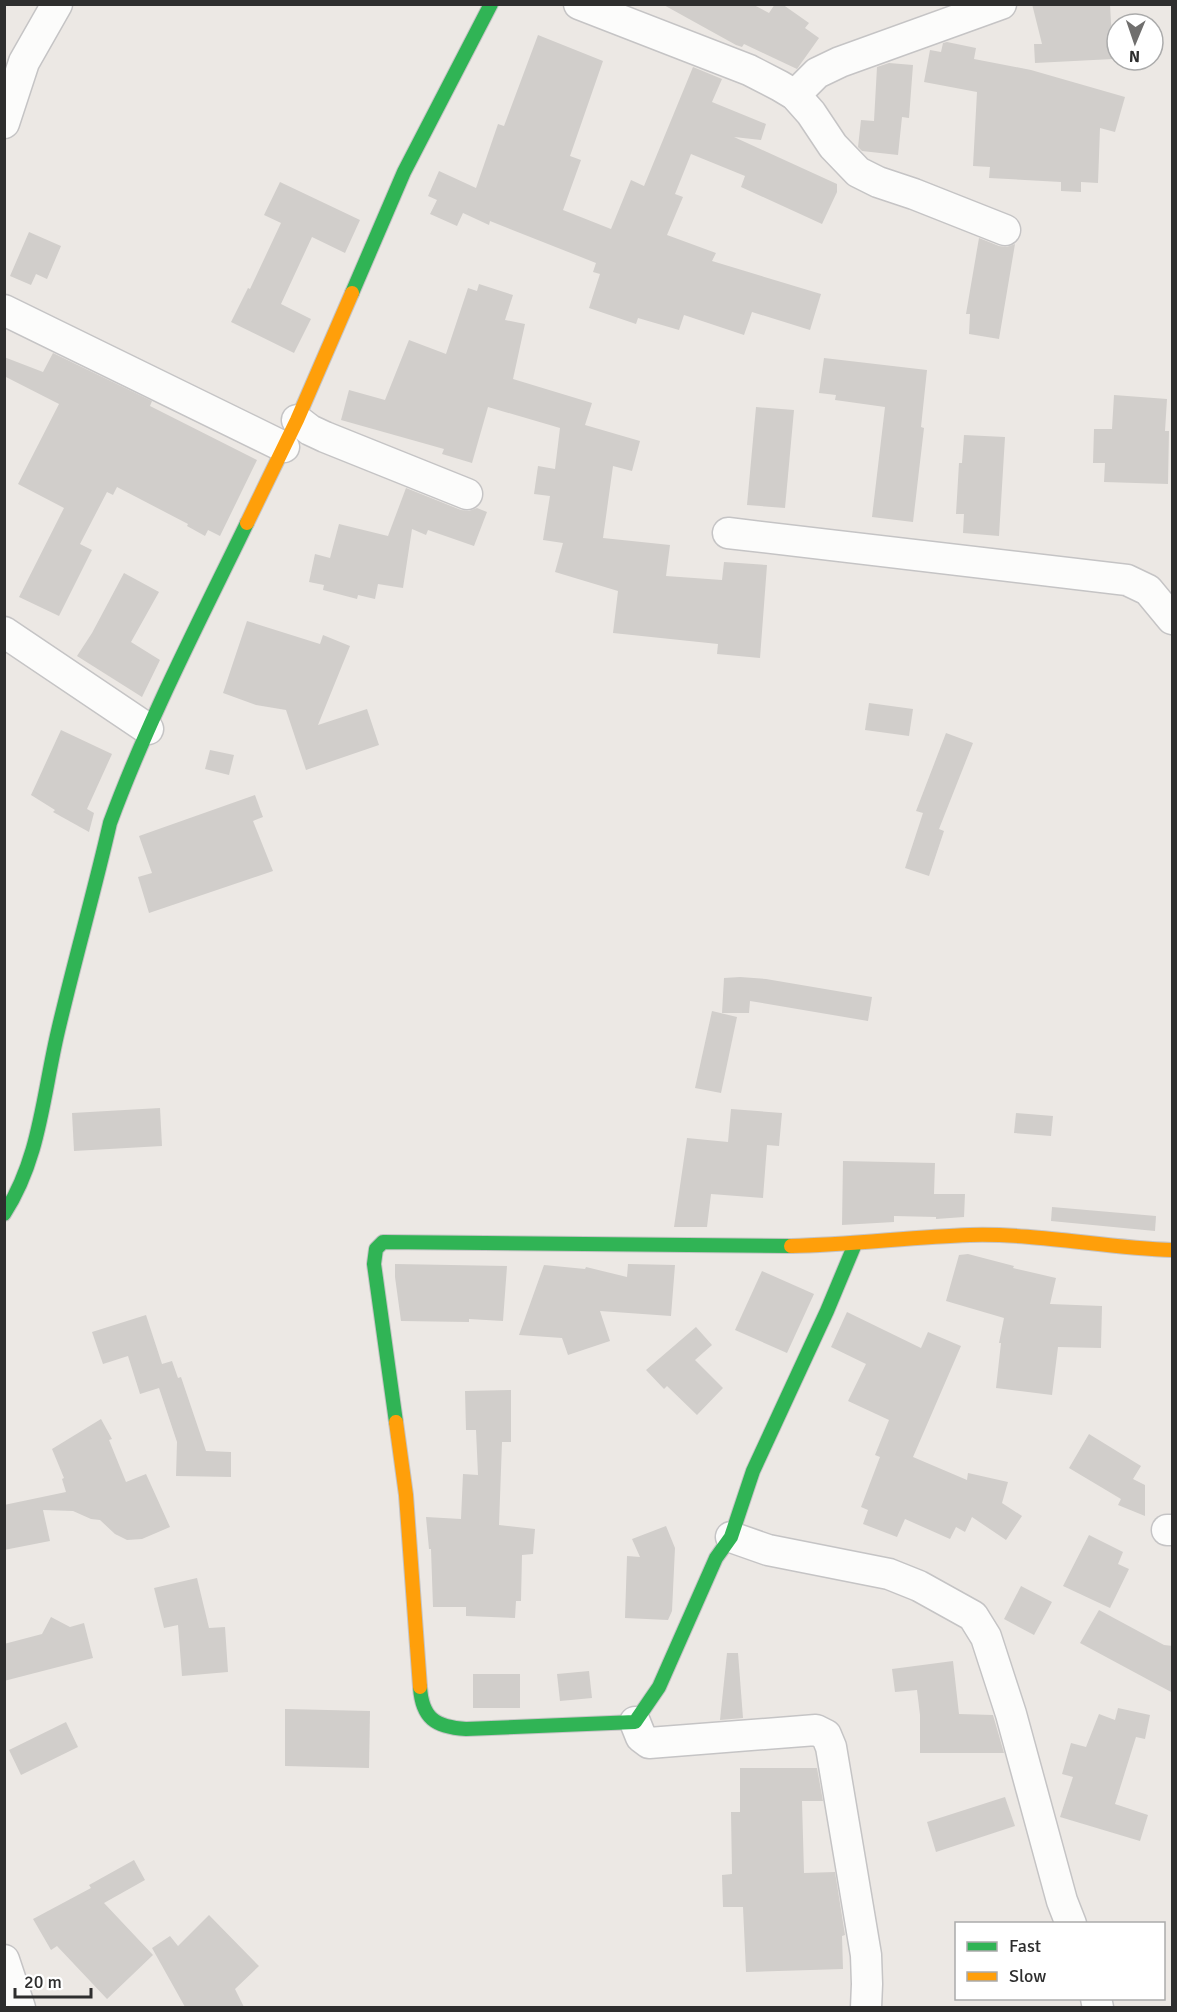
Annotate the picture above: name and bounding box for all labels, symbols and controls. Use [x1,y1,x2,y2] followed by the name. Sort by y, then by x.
[1105,12,1165,72] north arrow
[1129,46,1140,66] text: N
[955,1922,1165,2000] legend
[1009,1935,1041,1957] text: Fast
[15,1961,92,1999] scale bar
[1009,1965,1046,1987] text: Slow
[24,1971,62,1993] text: 20 m

